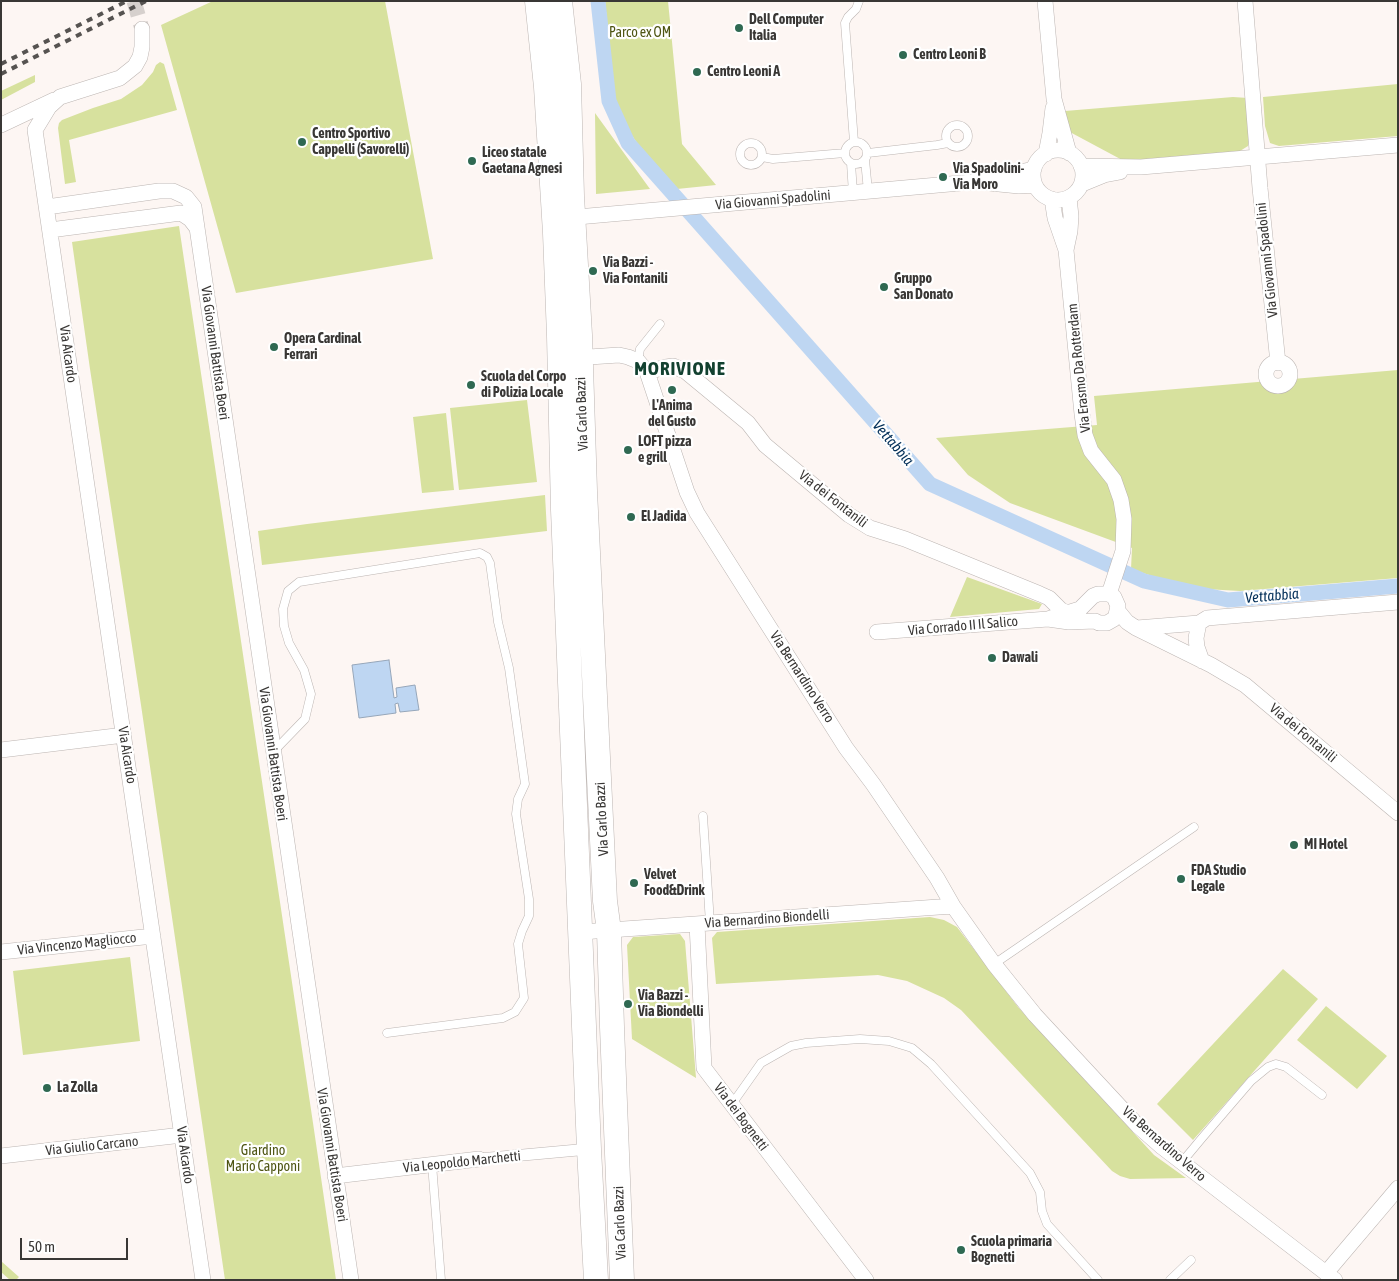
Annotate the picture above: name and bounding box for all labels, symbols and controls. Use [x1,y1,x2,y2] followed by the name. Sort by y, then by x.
[749,12,823,44] place label: Dell Computer Italia
[733,22,745,34] marker: Dell Computer Italia
[609,25,671,41] park label: Parco ex OM
[913,47,986,63] place label: Centro Leoni B
[897,49,909,61] marker: Centro Leoni B
[707,64,780,80] place label: Centro Leoni A
[691,66,703,78] marker: Centro Leoni A
[312,126,409,158] place label: Centro Sportivo Cappelli (Savorelli)
[296,136,308,148] marker: Centro Sportivo Cappelli (Savorelli)
[482,145,562,178] place label: Liceo statale Gaetana Agnesi
[466,155,478,167] marker: Liceo statale Gaetana Agnesi
[953,161,1024,193] place label: Via Spadolini- Via Moro
[937,171,949,183] marker: Via Spadolini- Via Moro
[715,187,831,213] street label: Via Giovanni Spadolini
[1253,202,1281,318] street label: Via Giovanni Spadolini
[603,255,668,288] place label: Via Bazzi - Via Fontanili
[587,265,599,277] marker: Via Bazzi - Via Fontanili
[894,271,953,304] place label: Gruppo San Donato
[878,281,890,293] marker: Gruppo San Donato
[197,285,233,421] street label: Via Giovanni Battista Boeri
[1064,303,1094,433] street label: Via Erasmo Da Rotterdam
[56,324,80,384] street label: Via Aicardo
[284,331,361,364] place label: Opera Cardinal Ferrari
[268,341,280,353] marker: Opera Cardinal Ferrari
[633,358,727,380] district label: MORIVIONE
[481,369,566,402] place label: Scuola del Corpo di Polizia Locale
[572,377,592,451] street label: Via Carlo Bazzi
[465,379,477,391] marker: Scuola del Corpo di Polizia Locale
[666,384,678,396] marker: L'Anima del Gusto
[648,398,696,431] place label: L'Anima del Gusto
[869,417,917,469] water label: Vettabbia
[638,434,691,467] place label: LOFT pizza e grill
[622,444,634,456] marker: LOFT pizza e grill
[795,467,871,531] street label: Via dei Fontanili
[641,509,687,525] place label: El Jadida
[625,511,637,523] marker: El Jadida
[1244,585,1300,607] water label: Vettabbia
[907,613,1019,639] street label: Via Corrado II Il Salico
[766,628,838,726] street label: Via Bernardino Verro
[1002,650,1038,666] place label: Dawali
[986,652,998,664] marker: Dawali
[255,686,291,822] street label: Via Giovanni Battista Boeri
[1266,700,1340,766] street label: Via dei Fontanili
[114,725,140,785] street label: Via Aicardo
[592,782,612,856] street label: Via Carlo Bazzi
[1304,837,1348,853] place label: MI Hotel
[1288,839,1300,851] marker: MI Hotel
[1191,863,1246,896] place label: FDA Studio Legale
[644,867,705,900] place label: Velvet Food&Drink
[1175,873,1187,885] marker: FDA Studio Legale
[628,877,640,889] marker: Velvet Food&Drink
[704,906,830,932] street label: Via Bernardino Biondelli
[17,929,137,959] street label: Via Vincenzo Magliocco
[638,988,703,1020] place label: Via Bazzi - Via Biondelli
[622,998,634,1010] marker: Via Bazzi - Via Biondelli
[57,1080,98,1096] place label: La Zolla
[710,1080,772,1154] street label: Via dei Bognetti
[41,1082,53,1094] marker: La Zolla
[313,1087,351,1223] street label: Via Giovanni Battista Boeri
[1119,1103,1209,1185] street label: Via Bernardino Verro
[173,1125,197,1185] street label: Via Aicardo
[45,1133,139,1159] street label: Via Giulio Carcano
[226,1143,300,1176] park label: Giardino Mario Capponi
[402,1147,522,1177] street label: Via Leopoldo Marchetti
[610,1186,630,1260] street label: Via Carlo Bazzi
[22,1228,130,1260] scale bar
[971,1234,1052,1266] place label: Scuola primaria Bognetti
[28,1238,55,1255] text: 50 m
[955,1244,967,1256] marker: Scuola primaria Bognetti

